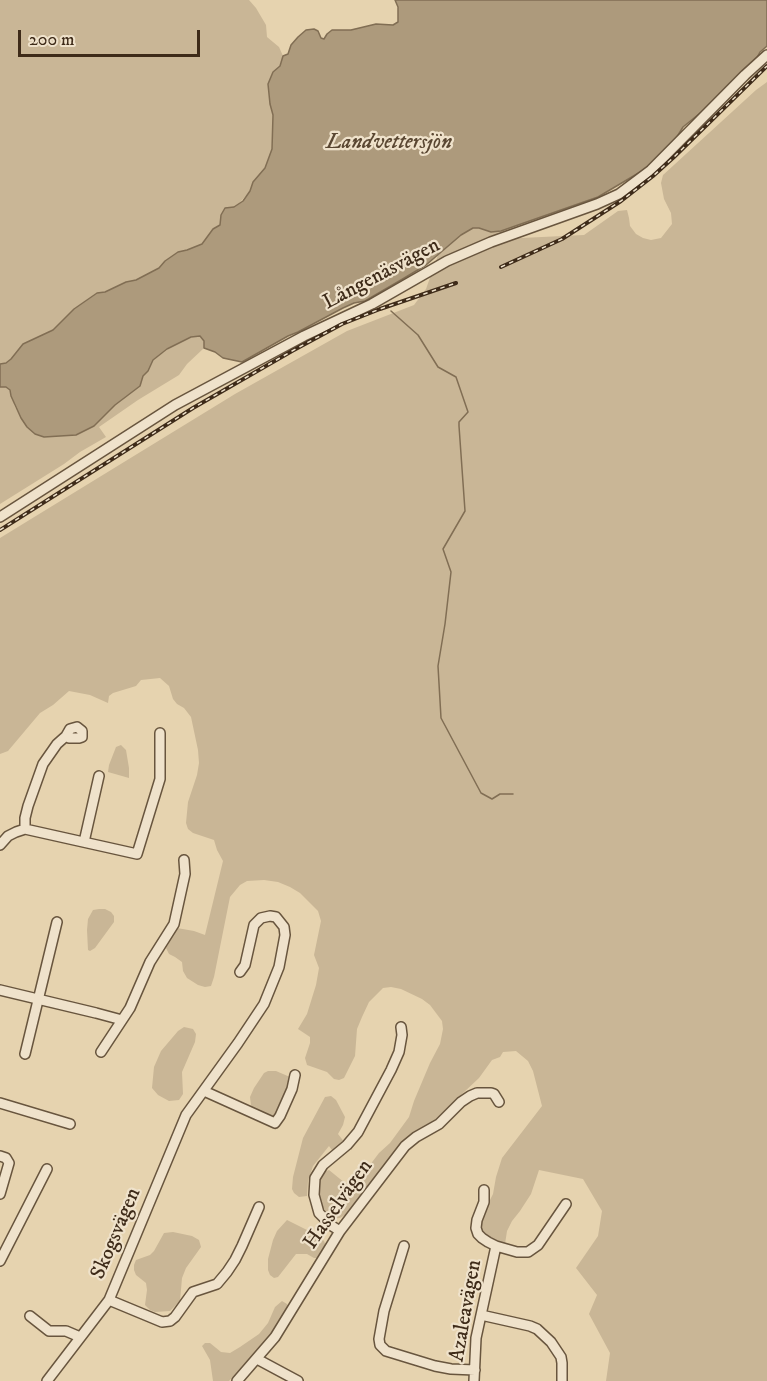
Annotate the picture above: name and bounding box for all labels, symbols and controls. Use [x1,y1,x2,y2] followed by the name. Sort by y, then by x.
[21,18,202,56] scale bar
[29,29,75,51] text: 200 m
[326,130,452,156] water label: Landvettersjön
[319,234,445,316] street label: Långenäsvägen
[299,1155,379,1255] street label: Hasselvägen
[87,1185,147,1283] street label: Skogsvägen
[446,1258,488,1364] street label: Azaleavägen

